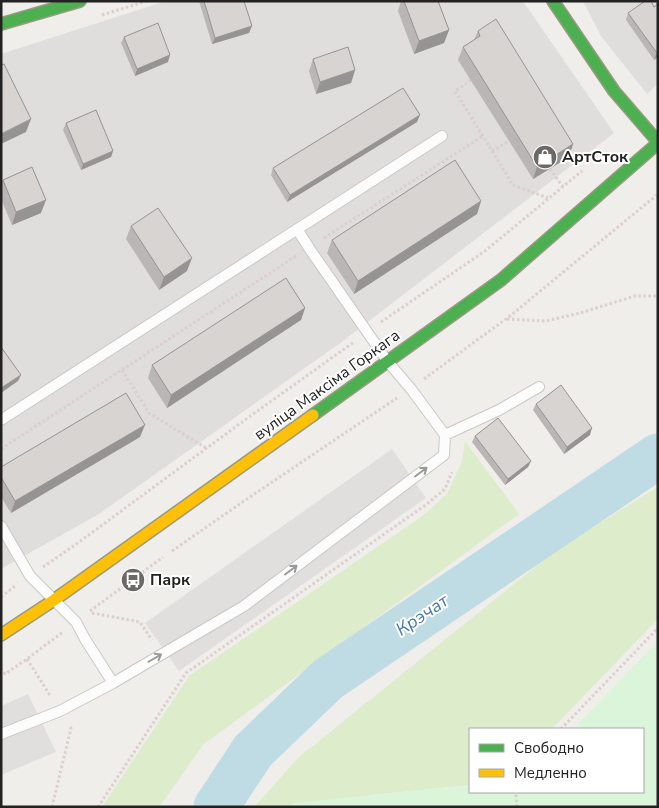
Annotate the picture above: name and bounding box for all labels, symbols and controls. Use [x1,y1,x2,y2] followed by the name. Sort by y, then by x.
[532,144,558,170] shop icon: АртСток
[562,146,629,168] place label: АртСток
[250,325,404,445] street label: вуліца Максіма Горкага
[414,467,427,478] one-way arrow
[284,565,297,576] one-way arrow
[120,567,146,593] bus stop icon: Парк
[150,569,191,591] place label: Парк
[391,588,454,641] water label: Крэчат
[147,653,161,663] one-way arrow
[469,728,644,793] legend
[514,738,584,758] text: Свободно
[514,763,587,783] text: Медленно

